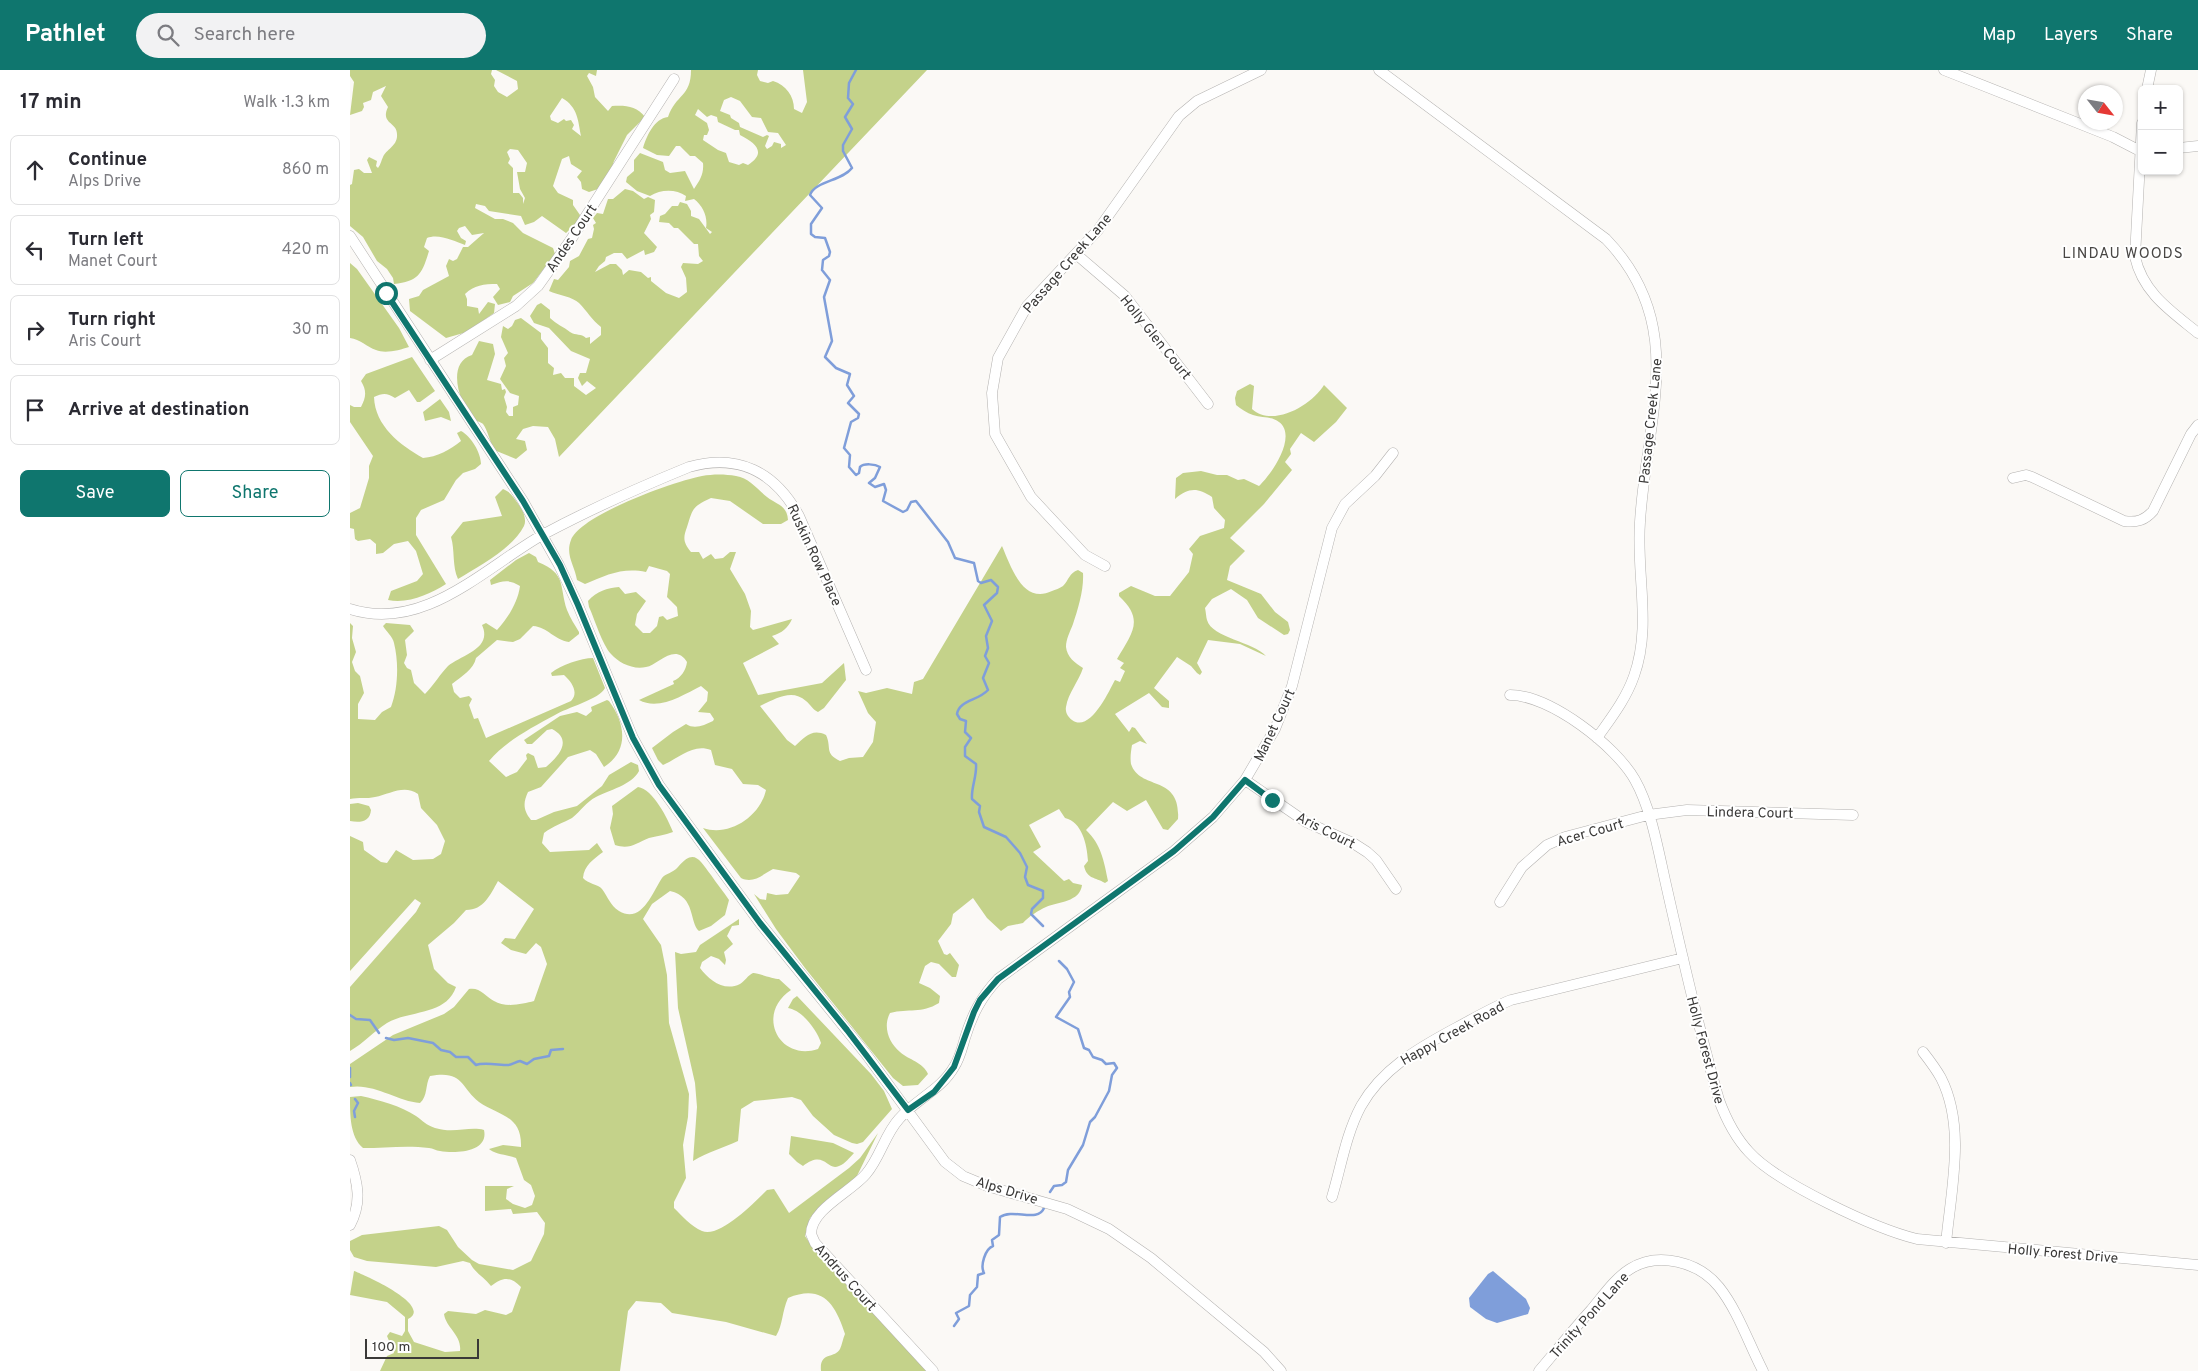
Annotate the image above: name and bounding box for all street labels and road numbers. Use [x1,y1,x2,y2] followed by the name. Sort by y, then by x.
[543,202,601,276] street label: Andes Court
[1020,211,1116,317] street label: Passage Creek Lane
[1116,292,1194,384] street label: Holly Glen Court
[1636,357,1667,485] street label: Passage Creek Lane
[783,502,845,609] street label: Ruskin Row Place
[1251,687,1300,765] street label: Manet Court
[1706,804,1793,823] street label: Lindera Court
[1293,809,1358,853] street label: Aris Court
[1555,816,1626,851] street label: Acer Court
[1682,995,1727,1106] street label: Holly Forest Drive
[1398,999,1508,1070] street label: Happy Creek Road
[973,1174,1040,1209] street label: Alps Drive
[810,1241,879,1315] street label: Andrus Court
[2007,1241,2119,1268] street label: Holly Forest Drive
[1547,1269,1633,1363] street label: Trinity Pond Lane

